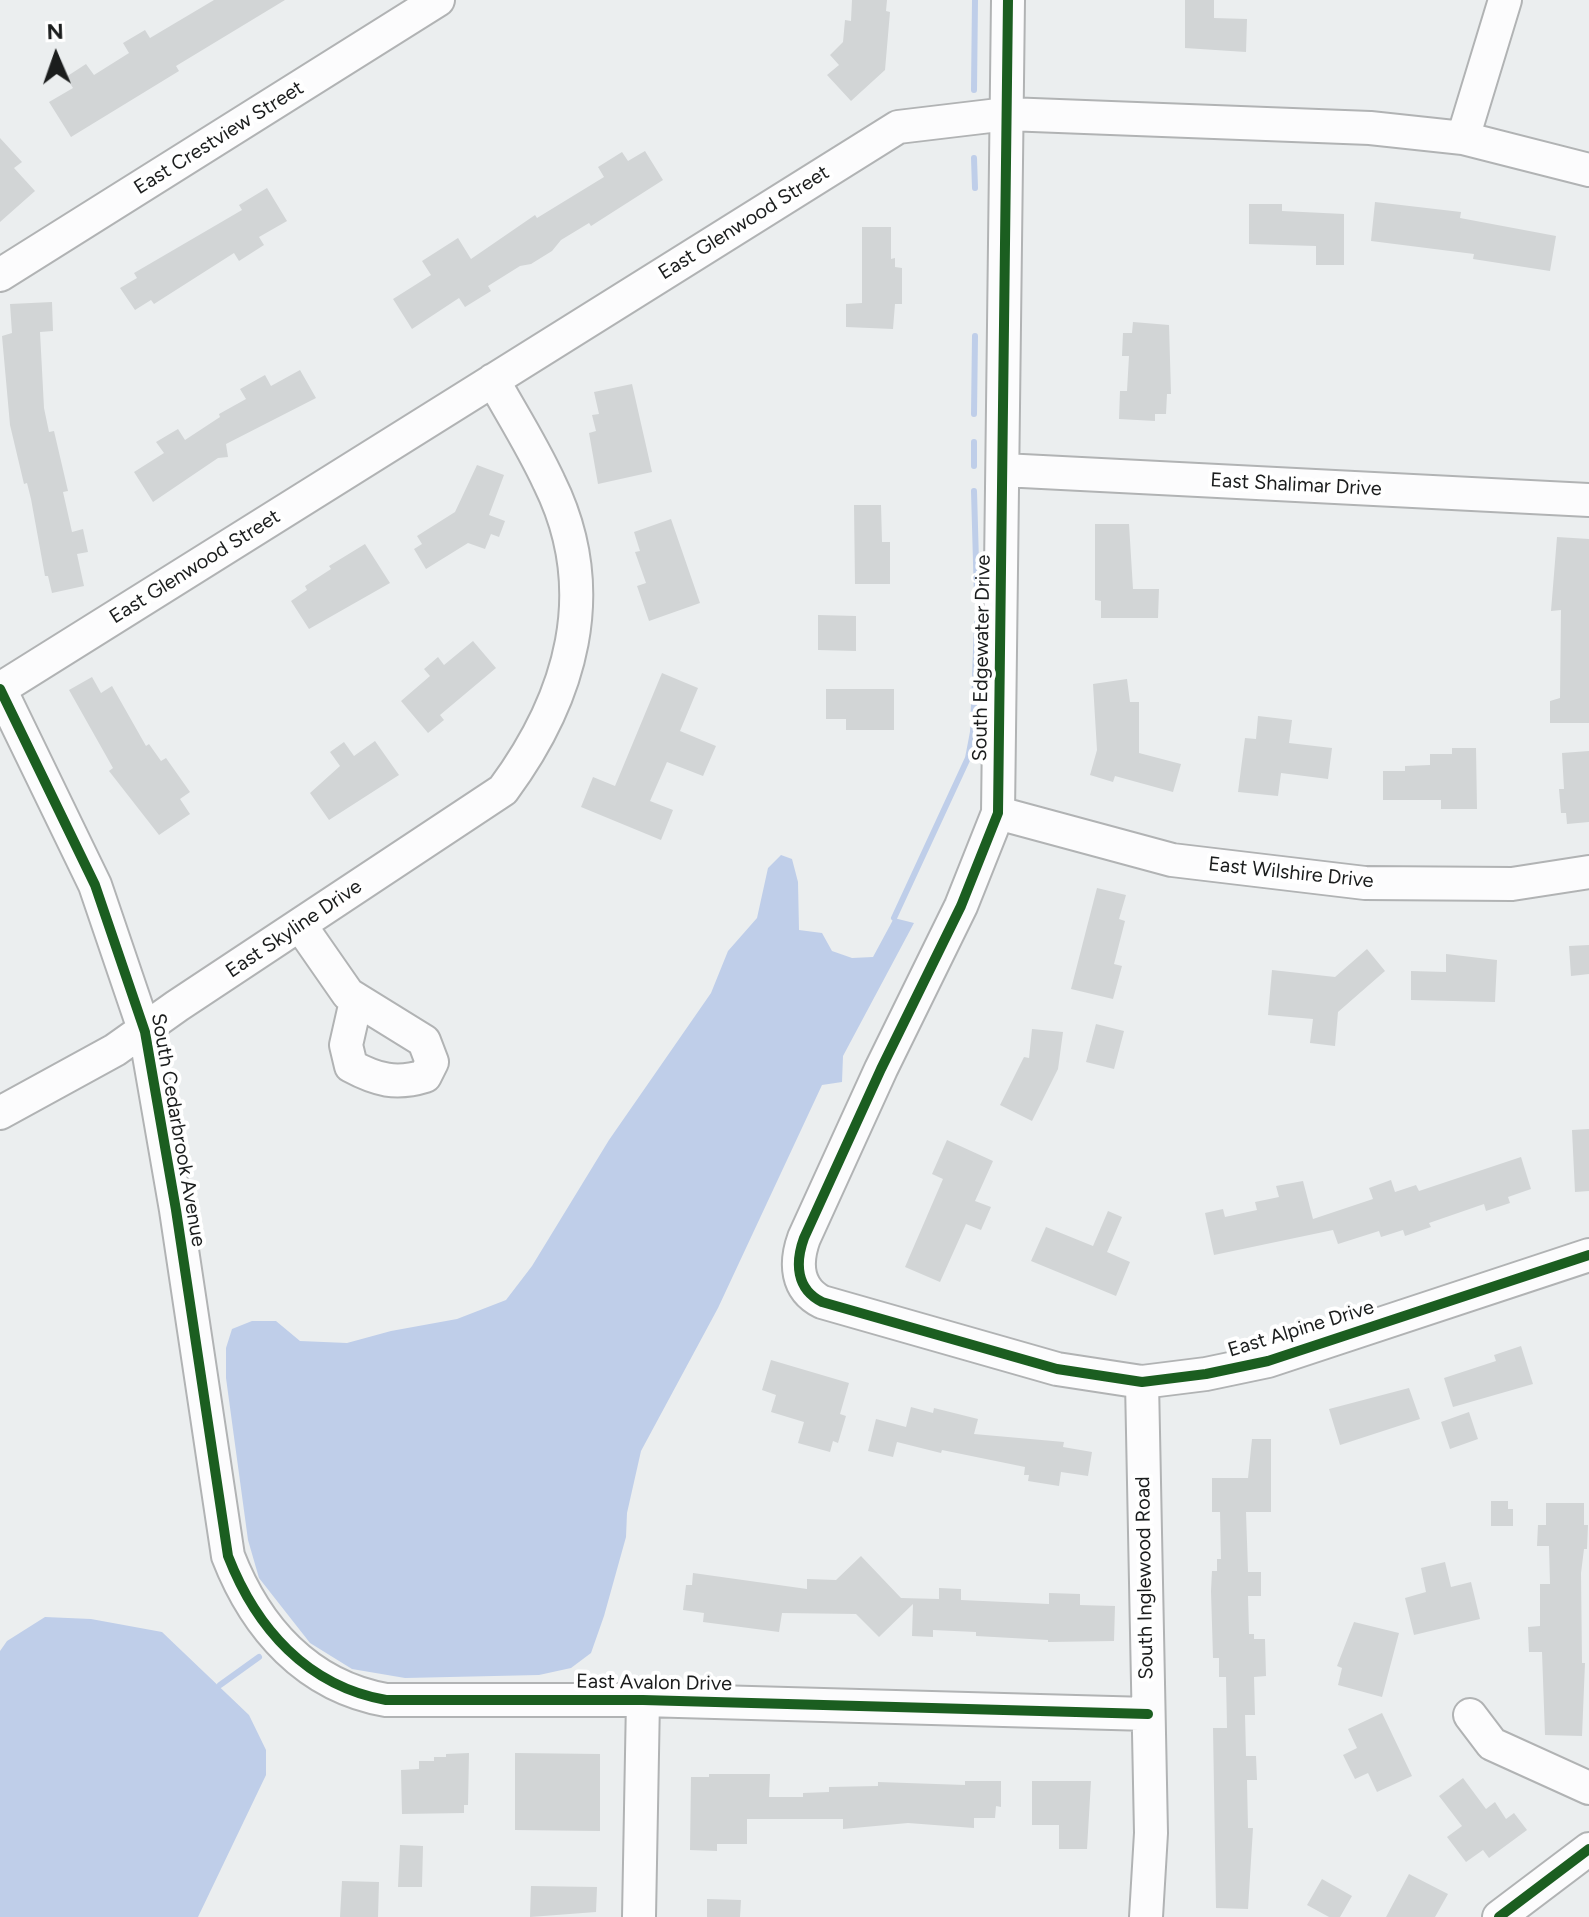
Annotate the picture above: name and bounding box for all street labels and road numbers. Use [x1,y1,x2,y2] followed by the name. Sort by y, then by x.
[130,76,308,200] street label: East Crestview Street
[654,161,834,285] street label: East Glenwood Street
[1210,469,1382,501] street label: East Shalimar Drive
[105,505,285,629] street label: East Glenwood Street
[968,554,996,762] street label: South Edgewater Drive
[1207,852,1375,894] street label: East Wilshire Drive
[222,875,366,983] street label: East Skyline Drive
[146,1011,210,1249] street label: South Cedarbrook Avenue
[1225,1295,1377,1363] street label: East Alpine Drive
[1131,1476,1159,1680] street label: South Inglewood Road
[576,1670,732,1696] street label: East Avalon Drive

